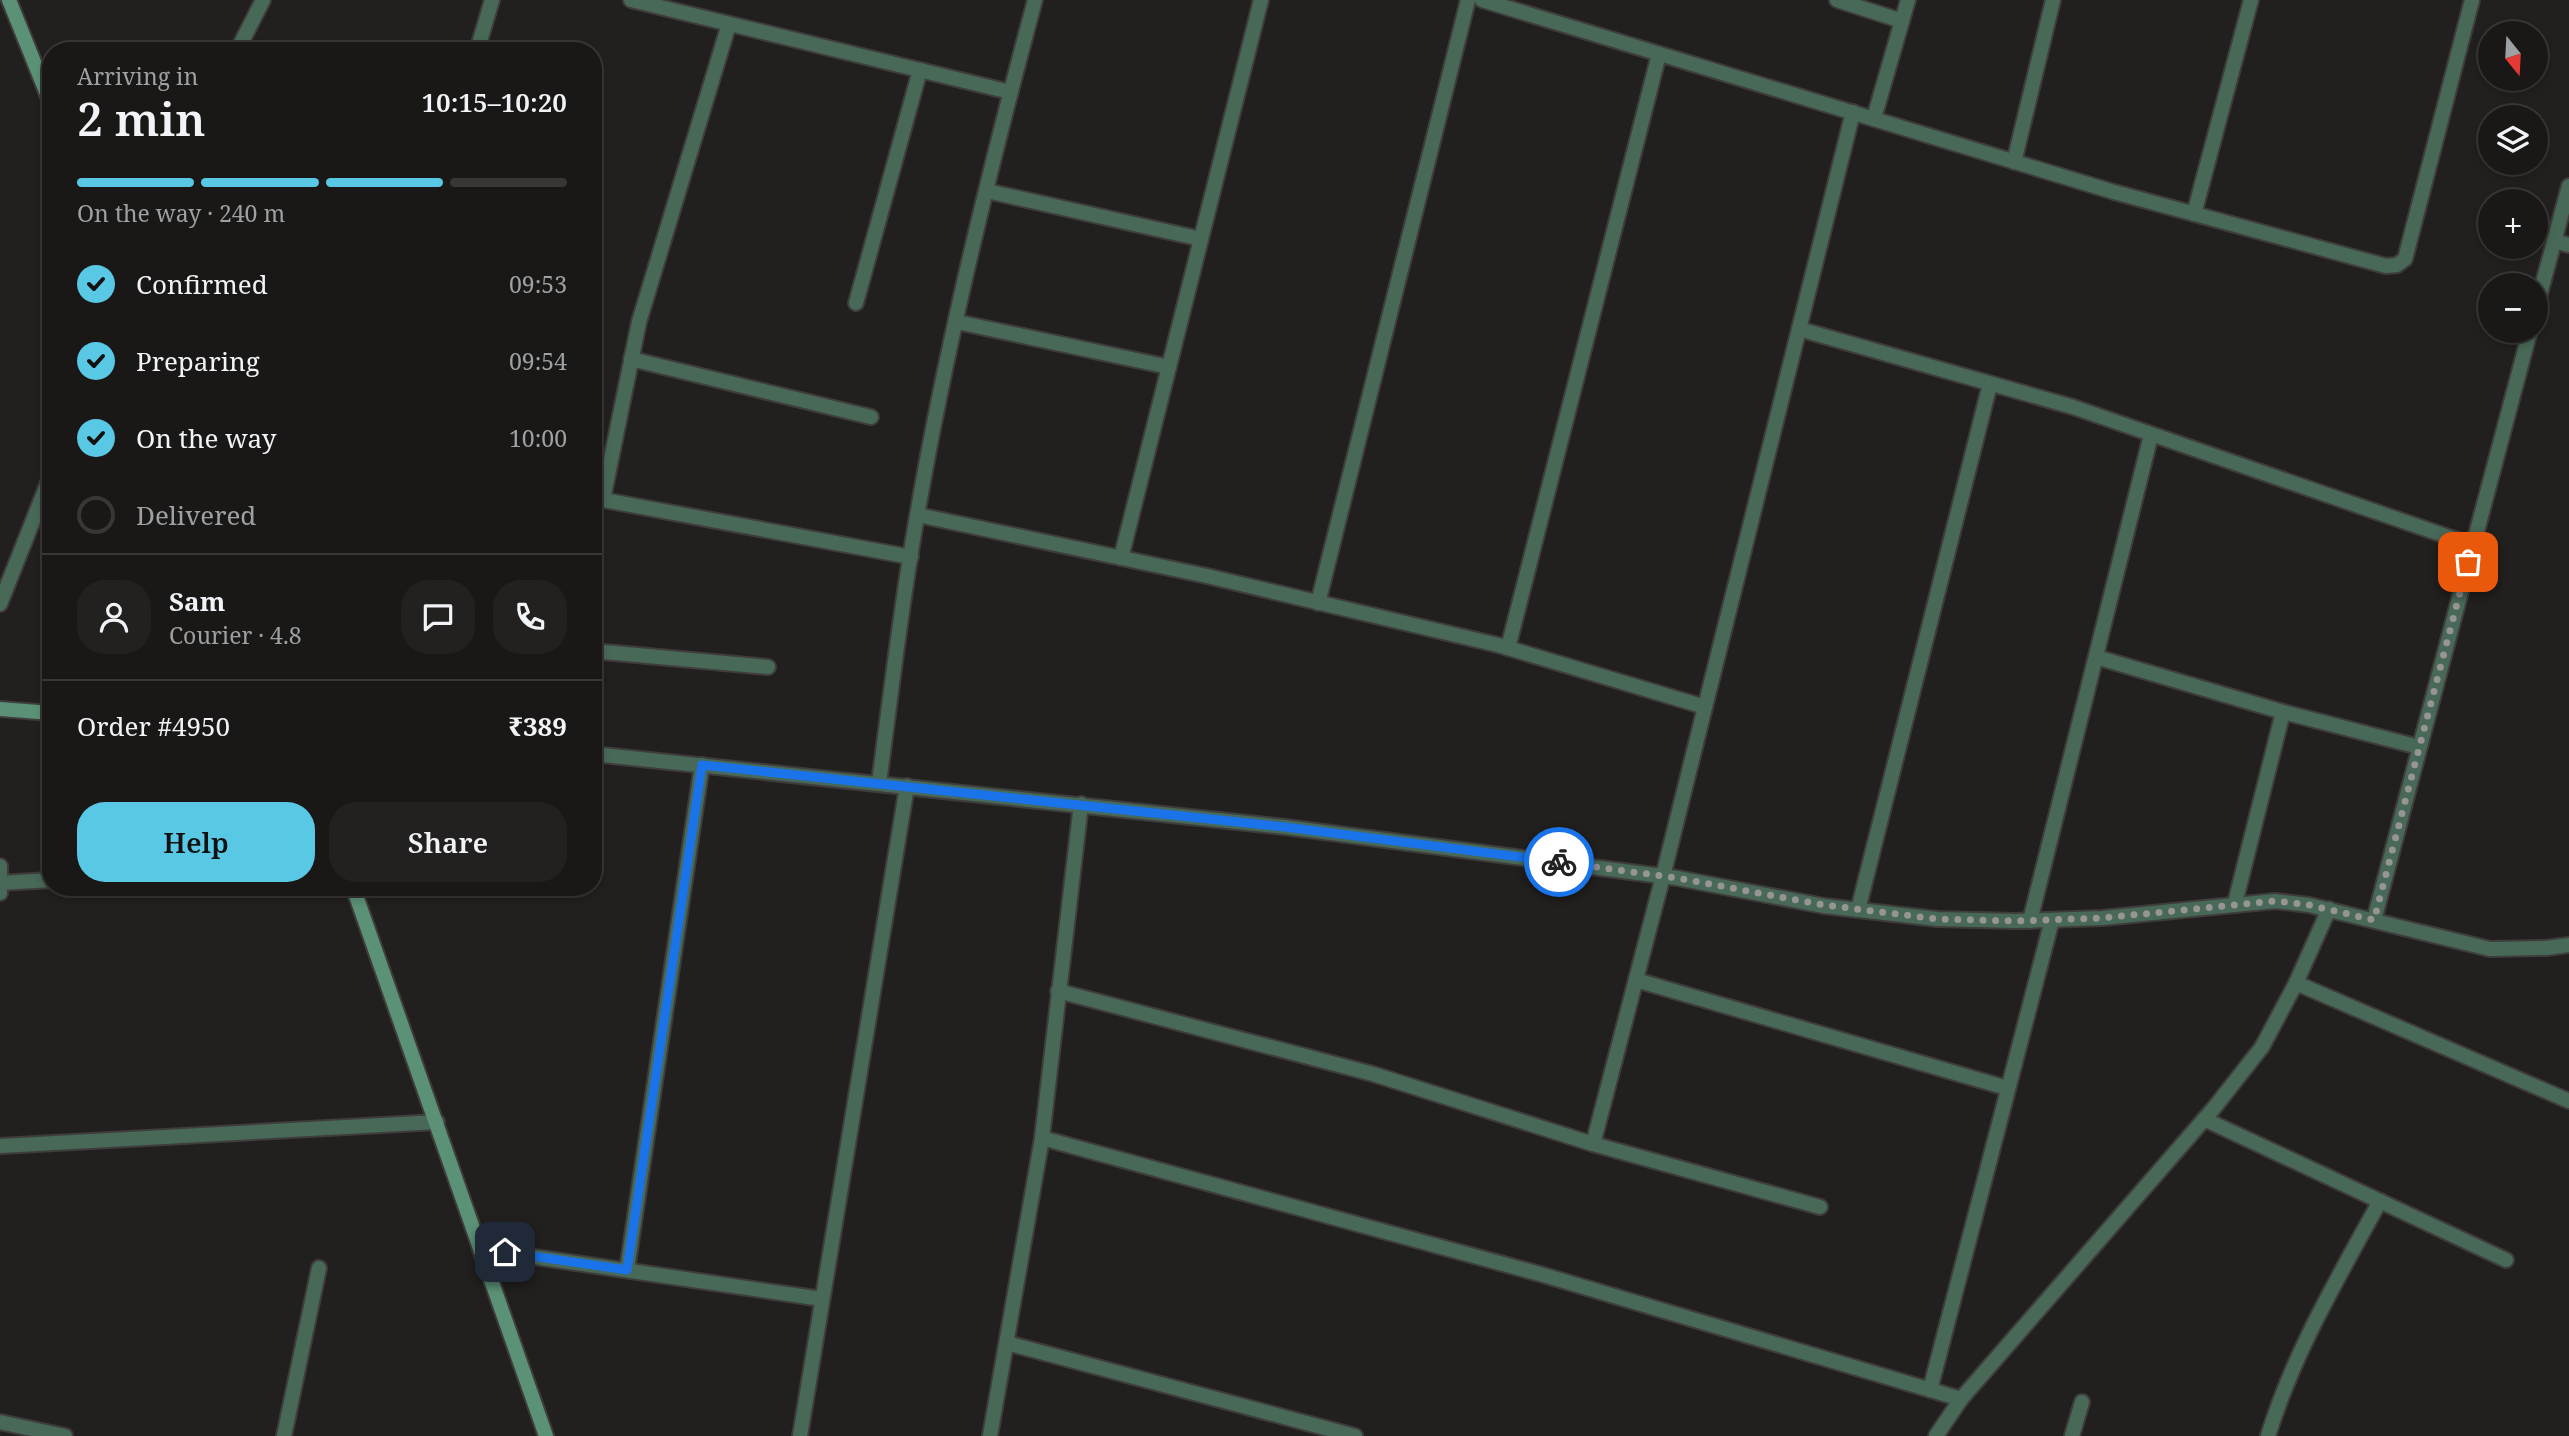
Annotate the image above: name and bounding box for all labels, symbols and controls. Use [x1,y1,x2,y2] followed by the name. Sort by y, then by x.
[2478,21,2548,91] north arrow
[2478,21,2548,343] map controls
[77,60,198,92] text: Arriving in
[421,84,567,120] text: 10:15–10:20
[77,87,205,149] text: 2 min
[2478,105,2548,175] button: layers
[2478,189,2548,259] button: +
[77,197,285,229] text: On the way · 240 m
[77,265,115,303] icon: check
[136,266,268,302] text: Confirmed
[509,268,567,300] text: 09:53
[2478,273,2548,343] button: −
[77,342,115,380] icon: check
[136,343,260,379] text: Preparing
[509,345,567,377] text: 09:54
[77,419,115,457] icon: check
[136,420,276,456] text: On the way
[509,422,567,454] text: 10:00
[136,497,256,533] text: Delivered
[2438,532,2498,592] pin
[2449,543,2487,581] icon: bag
[77,580,151,654] button: person
[401,580,475,654] button: chat
[493,580,567,654] button: phone
[169,583,225,619] text: Sam
[169,619,302,651] text: Courier · 4.8
[77,708,230,744] text: Order #4950
[508,708,567,744] text: ₹389
[77,802,315,882] button: Help
[329,802,567,882] button: Share
[1524,827,1594,897] courier
[1540,843,1578,881] icon: bike
[475,1222,535,1282] pin
[486,1233,524,1271] icon: home

